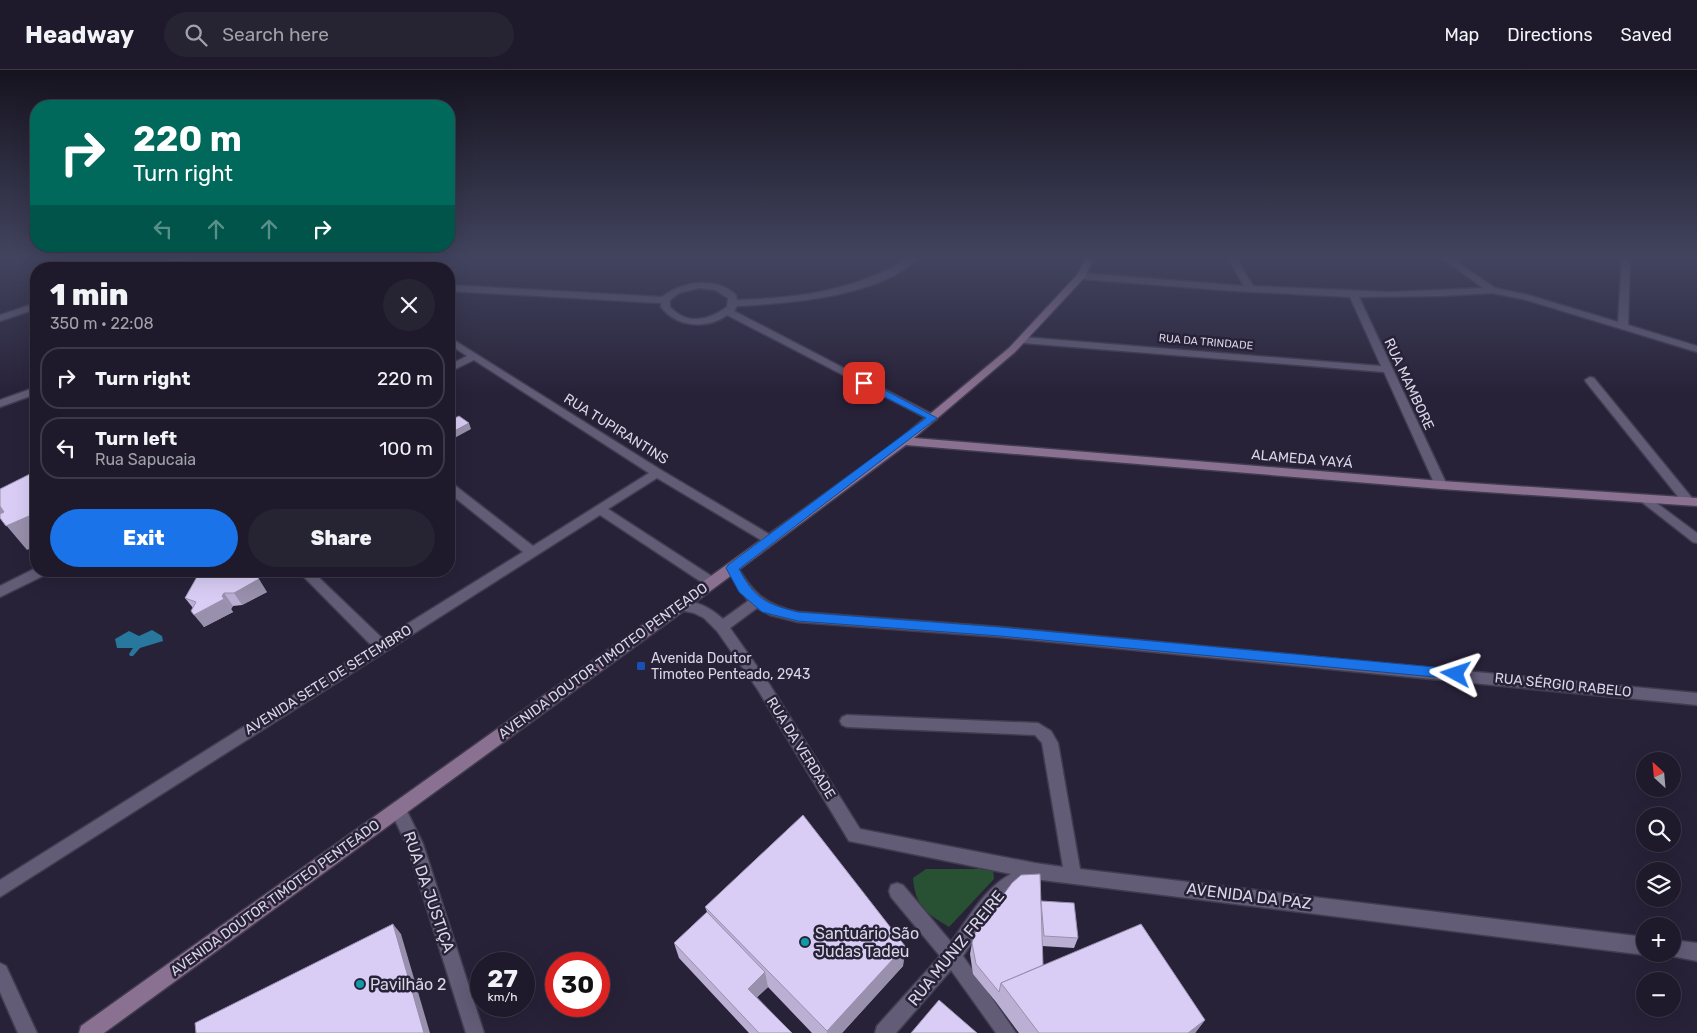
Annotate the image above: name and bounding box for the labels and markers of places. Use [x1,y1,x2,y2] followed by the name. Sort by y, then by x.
[843,362,885,404] pin
[651,650,810,683] place label: Avenida Doutor Timoteo Penteado, 2943
[635,660,647,672] marker: Avenida Doutor Timoteo Penteado, 2943
[815,924,919,961] place label: Santuário São Judas Tadeu
[799,936,811,948] marker: Santuário São Judas Tadeu
[370,975,446,994] place label: Pavilhão 2
[354,978,366,990] marker: Pavilhão 2

